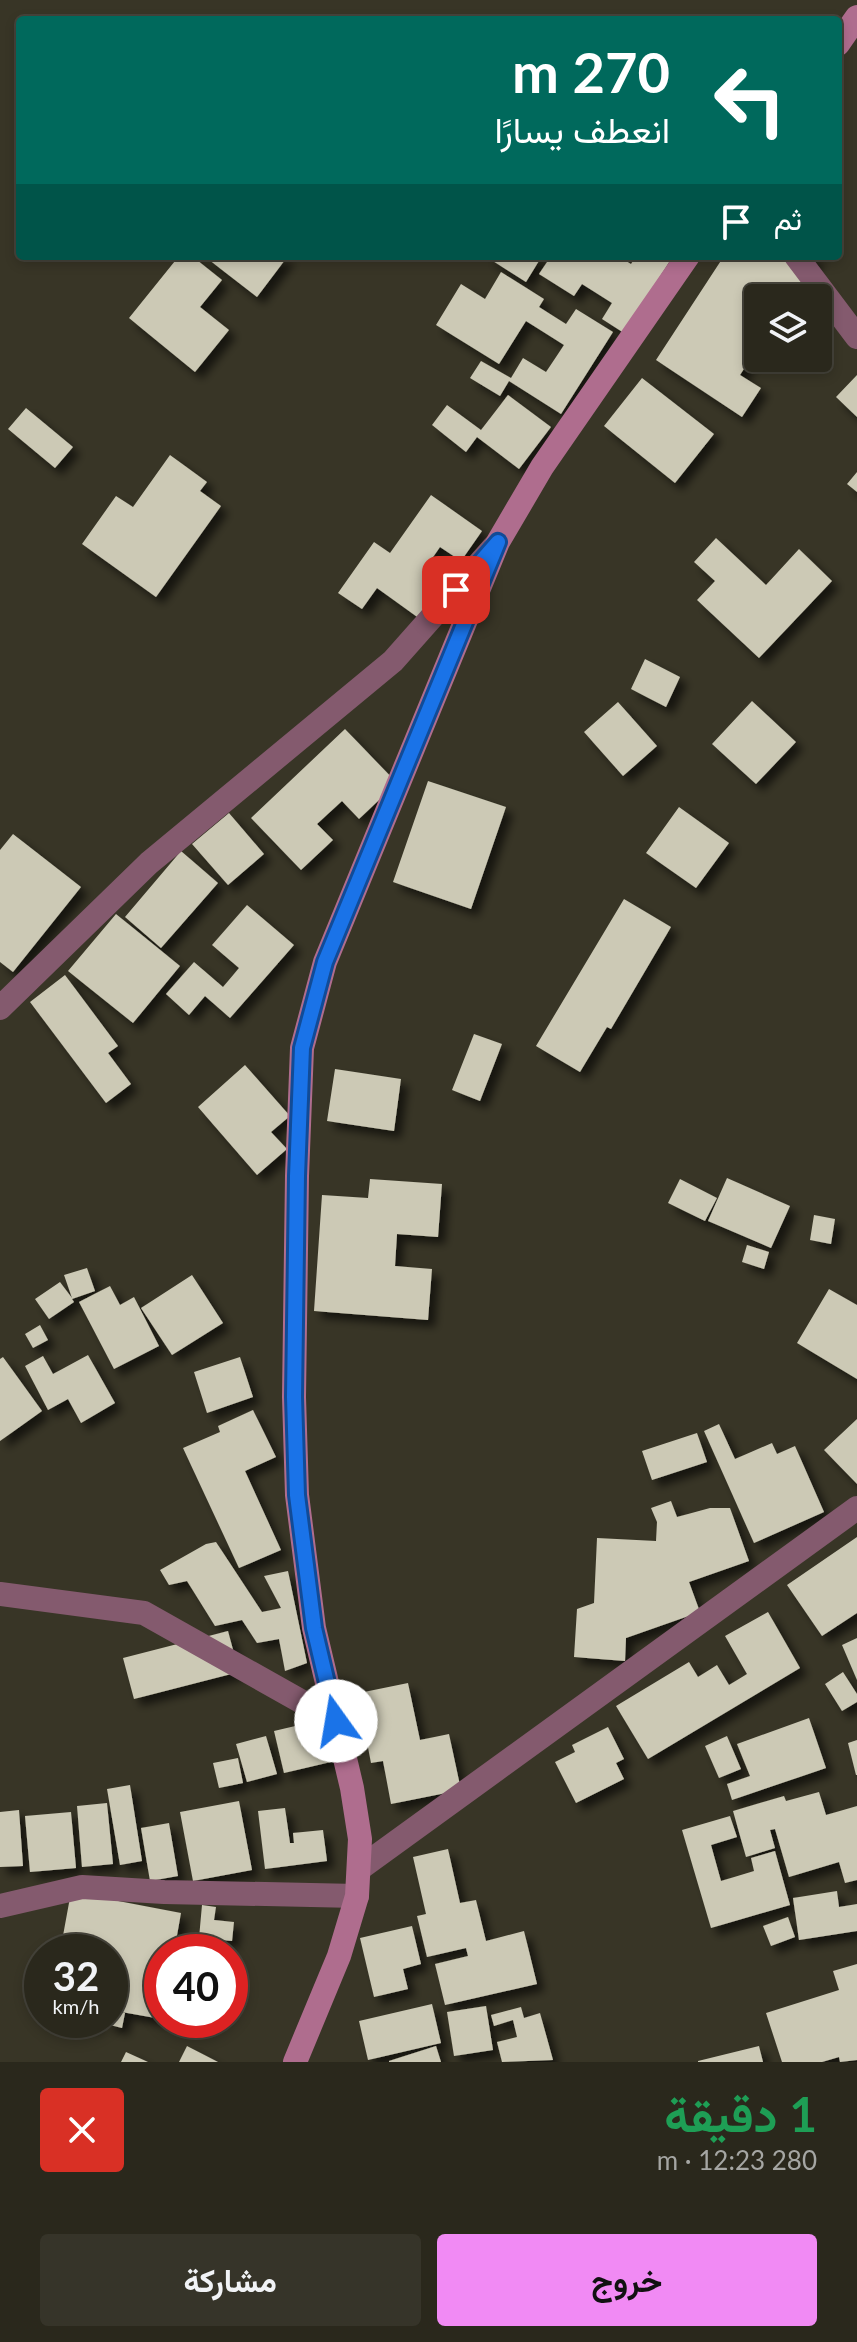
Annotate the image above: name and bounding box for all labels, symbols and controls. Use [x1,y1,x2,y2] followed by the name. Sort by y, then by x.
[512,38,670,105] text: 270 m
[698,48,802,152] icon: left
[495,107,670,151] text: انعطف يسارًا
[714,200,758,244] icon: arrive
[774,200,802,236] text: ثم
[744,284,832,372] map controls
[744,284,832,372] button: layers
[422,556,490,624] pin
[434,568,478,612] icon: arrive
[294,1679,378,1763] position arrow
[144,1934,248,2038] speed limit sign: 40
[53,1952,99,2000] text: 32
[53,1994,99,2018] text: km/h
[664,2085,817,2142] text: 1 دقيقة
[40,2088,124,2172] button: close
[657,2144,817,2176] text: 280 m · 12:23
[40,2234,421,2326] button: مشاركة
[437,2234,817,2326] button: خروج

